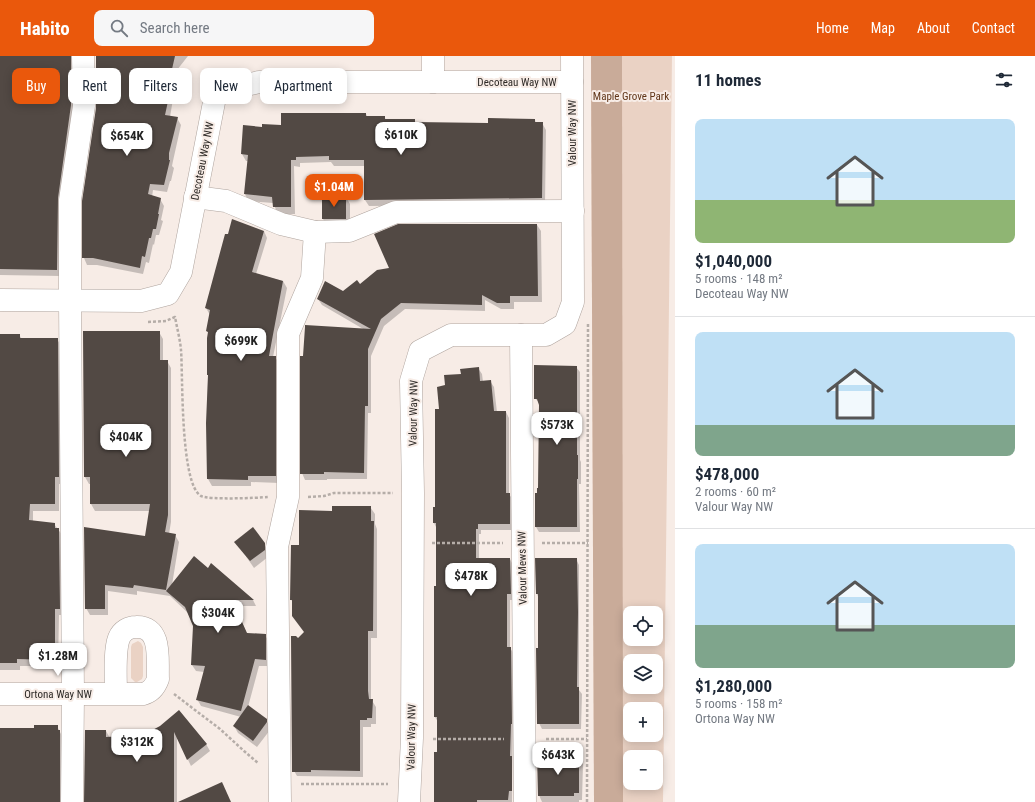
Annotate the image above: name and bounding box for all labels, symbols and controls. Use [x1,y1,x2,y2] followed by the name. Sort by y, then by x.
[94,10,374,46] search box
[20,17,70,40] text: Habito
[108,17,130,39] icon: search
[140,19,210,37] text: Search here
[816,20,849,36] text: Home
[871,20,895,36] text: Map
[917,20,950,36] text: About
[972,20,1015,36] text: Contact
[12,68,60,104] chip: Buy
[68,68,121,104] chip: Rent
[129,68,192,104] chip: Filters
[200,68,252,104] chip: New
[260,68,347,104] chip: Apartment
[993,69,1015,91] icon: filters
[695,70,761,90] text: 11 homes
[477,76,557,89] street label: Decoteau Way NW
[593,90,669,103] park label: Maple Grove Park
[566,99,579,166] street label: Valour Way NW
[189,120,217,201] street label: Decoteau Way NW
[373,122,429,156] pin: $610K
[99,123,155,157] pin: $654K
[384,127,418,142] text: $610K
[110,128,144,143] text: $654K
[819,145,891,217] icon: home
[301,174,367,208] pin: $1.04M
[314,179,354,194] text: $1.04M
[695,251,772,271] text: $1,040,000
[695,271,782,286] text: 5 rooms · 148 m²
[695,286,789,301] text: Decoteau Way NW
[213,328,269,362] pin: $699K
[224,333,258,348] text: $699K
[819,358,891,430] icon: home
[406,379,421,446] street label: Valour Way NW
[529,412,585,446] pin: $573K
[540,417,574,432] text: $573K
[98,424,154,458] pin: $404K
[109,429,143,444] text: $404K
[695,464,759,484] text: $478,000
[695,484,776,499] text: 2 rooms · 60 m²
[695,499,773,514] text: Valour Way NW
[515,530,530,605] street label: Valour Mews NW
[443,563,499,597] pin: $478K
[454,568,488,583] text: $478K
[819,570,891,642] icon: home
[190,600,246,634] pin: $304K
[201,605,235,620] text: $304K
[623,606,663,790] map controls
[623,606,663,646] button: locate
[25,643,91,677] pin: $1.28M
[38,648,78,663] text: $1.28M
[623,654,663,694] button: layers
[695,676,772,696] text: $1,280,000
[24,688,92,701] street label: Ortona Way NW
[695,696,782,711] text: 5 rooms · 158 m²
[623,702,663,742] button: +
[404,703,419,770] street label: Valour Way NW
[695,711,775,726] text: Ortona Way NW
[109,729,165,763] pin: $312K
[120,734,154,749] text: $312K
[530,742,586,776] pin: $643K
[541,747,575,762] text: $643K
[623,750,663,790] button: −

